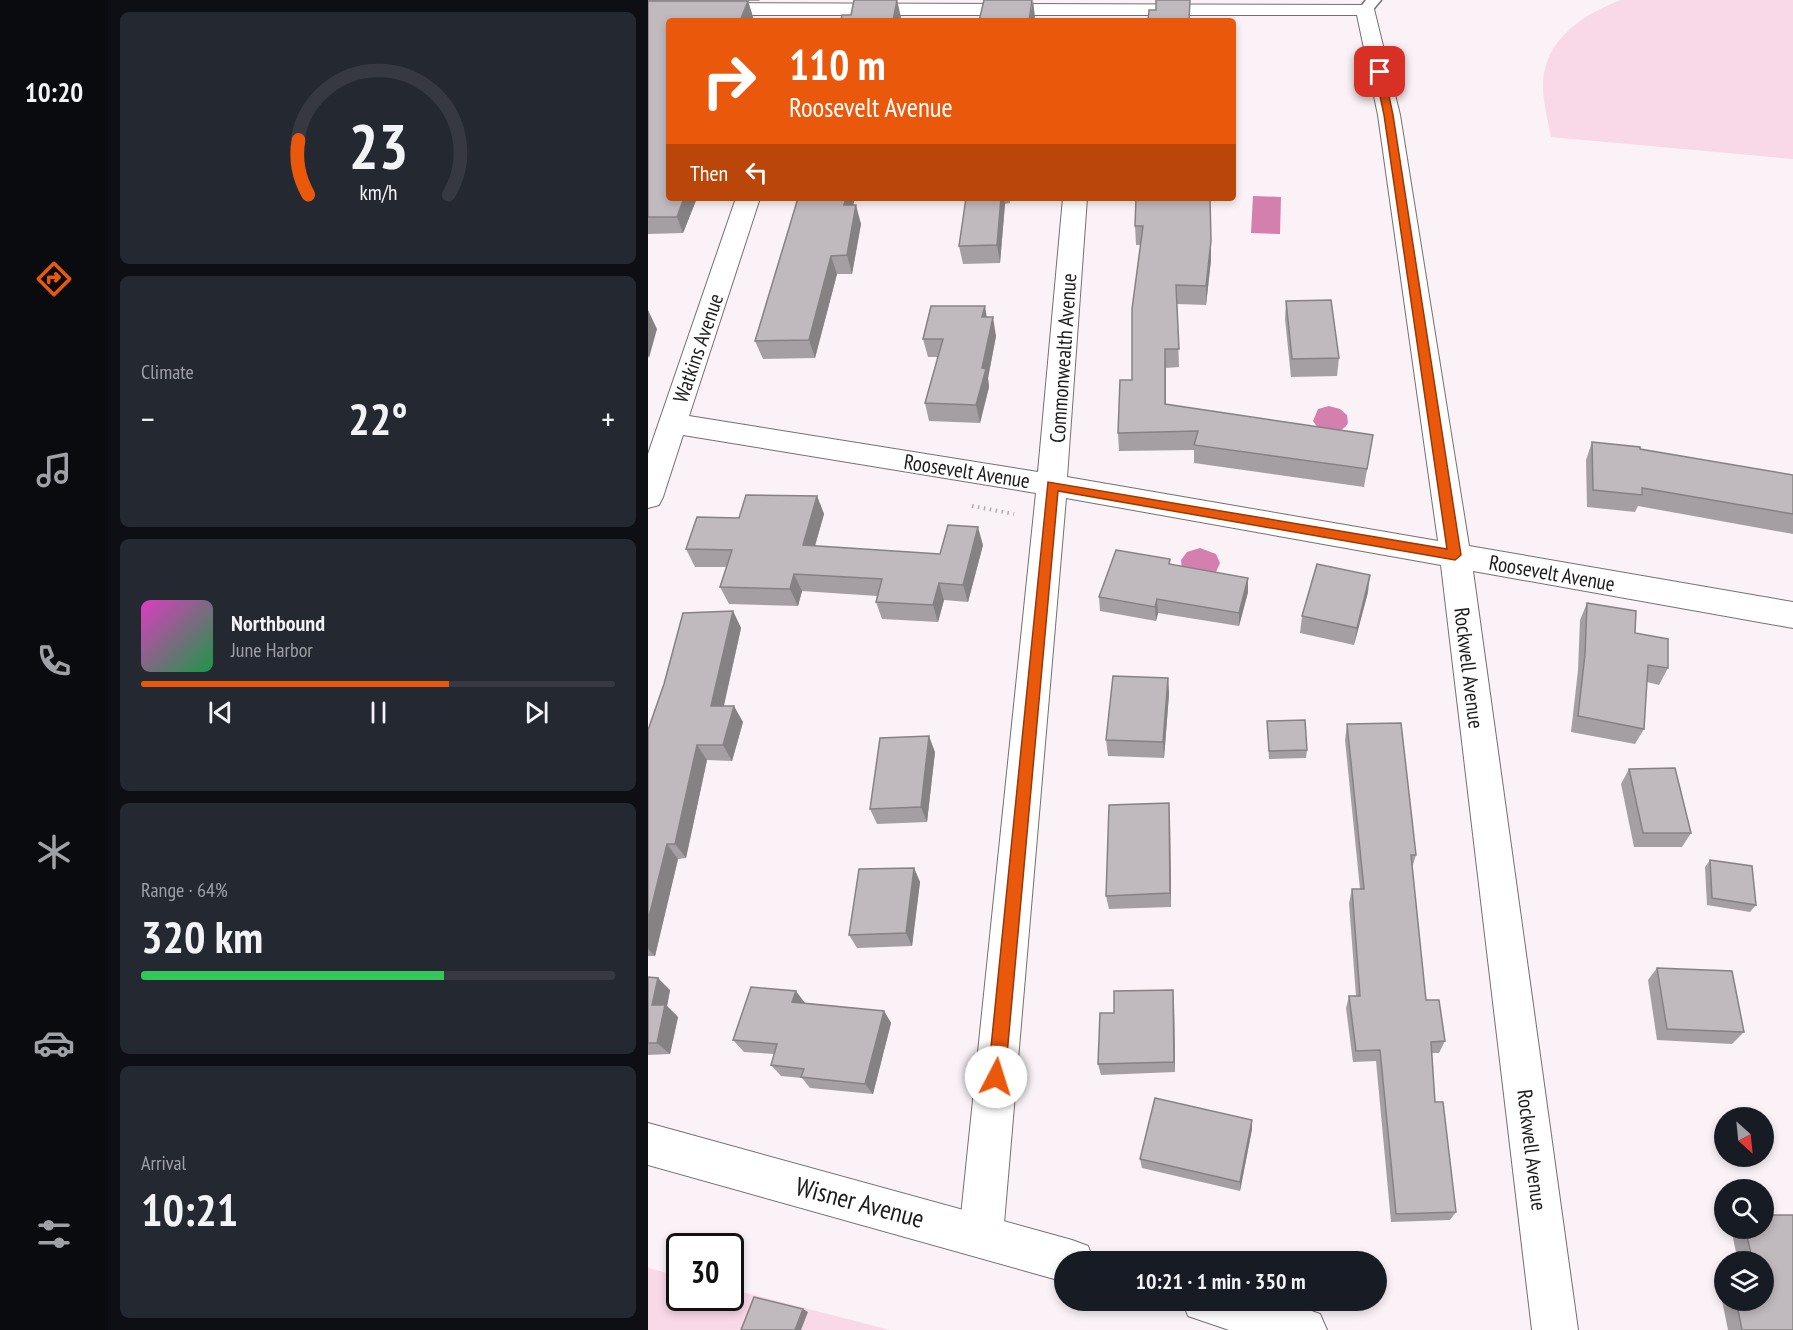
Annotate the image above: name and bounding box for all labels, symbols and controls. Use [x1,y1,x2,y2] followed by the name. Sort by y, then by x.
[789,37,886,92] text: 110 m
[690,42,768,120] icon: right
[1354,46,1405,97] pin
[1363,55,1396,88] icon: arrive
[25,75,83,109] text: 10:20
[789,90,953,124] text: Roosevelt Avenue
[348,105,408,186] text: 23
[740,156,773,189] icon: left
[690,159,728,187] text: Then
[359,178,397,206] text: km/h
[33,258,75,300] icon: directions
[1044,272,1082,444] street label: Commonwealth Avenue
[667,290,729,406] street label: Watkins Avenue
[141,359,194,385] text: Climate
[348,389,408,447] text: 22°
[141,397,155,440] text: −
[601,397,615,440] text: +
[902,448,1032,494] street label: Roosevelt Avenue
[33,449,75,491] icon: music
[1487,549,1617,597] street label: Roosevelt Avenue
[1448,606,1490,730] street label: Rockwell Avenue
[231,609,325,637] text: Northbound
[231,637,313,663] text: June Harbor
[33,640,75,682] icon: phone
[204,696,237,729] icon: previous
[362,696,395,729] icon: pause
[520,696,553,729] icon: next
[33,831,75,873] icon: climate
[141,877,228,903] text: Range · 64%
[141,907,263,965] text: 320 km
[33,1022,75,1064] icon: car
[964,1045,1028,1109] position arrow
[1511,1088,1553,1212] street label: Rockwell Avenue
[1714,1107,1774,1167] north arrow
[1714,1107,1774,1311] map controls
[141,1150,186,1176] text: Arrival
[792,1169,928,1235] street label: Wisner Avenue
[1714,1179,1774,1239] button: search
[141,1180,238,1238] text: 10:21
[33,1213,75,1255] icon: filters
[666,1233,744,1311] speed limit sign: 30
[1714,1251,1774,1311] button: layers
[1135,1267,1306,1295] text: 10:21 · 1 min · 350 m

